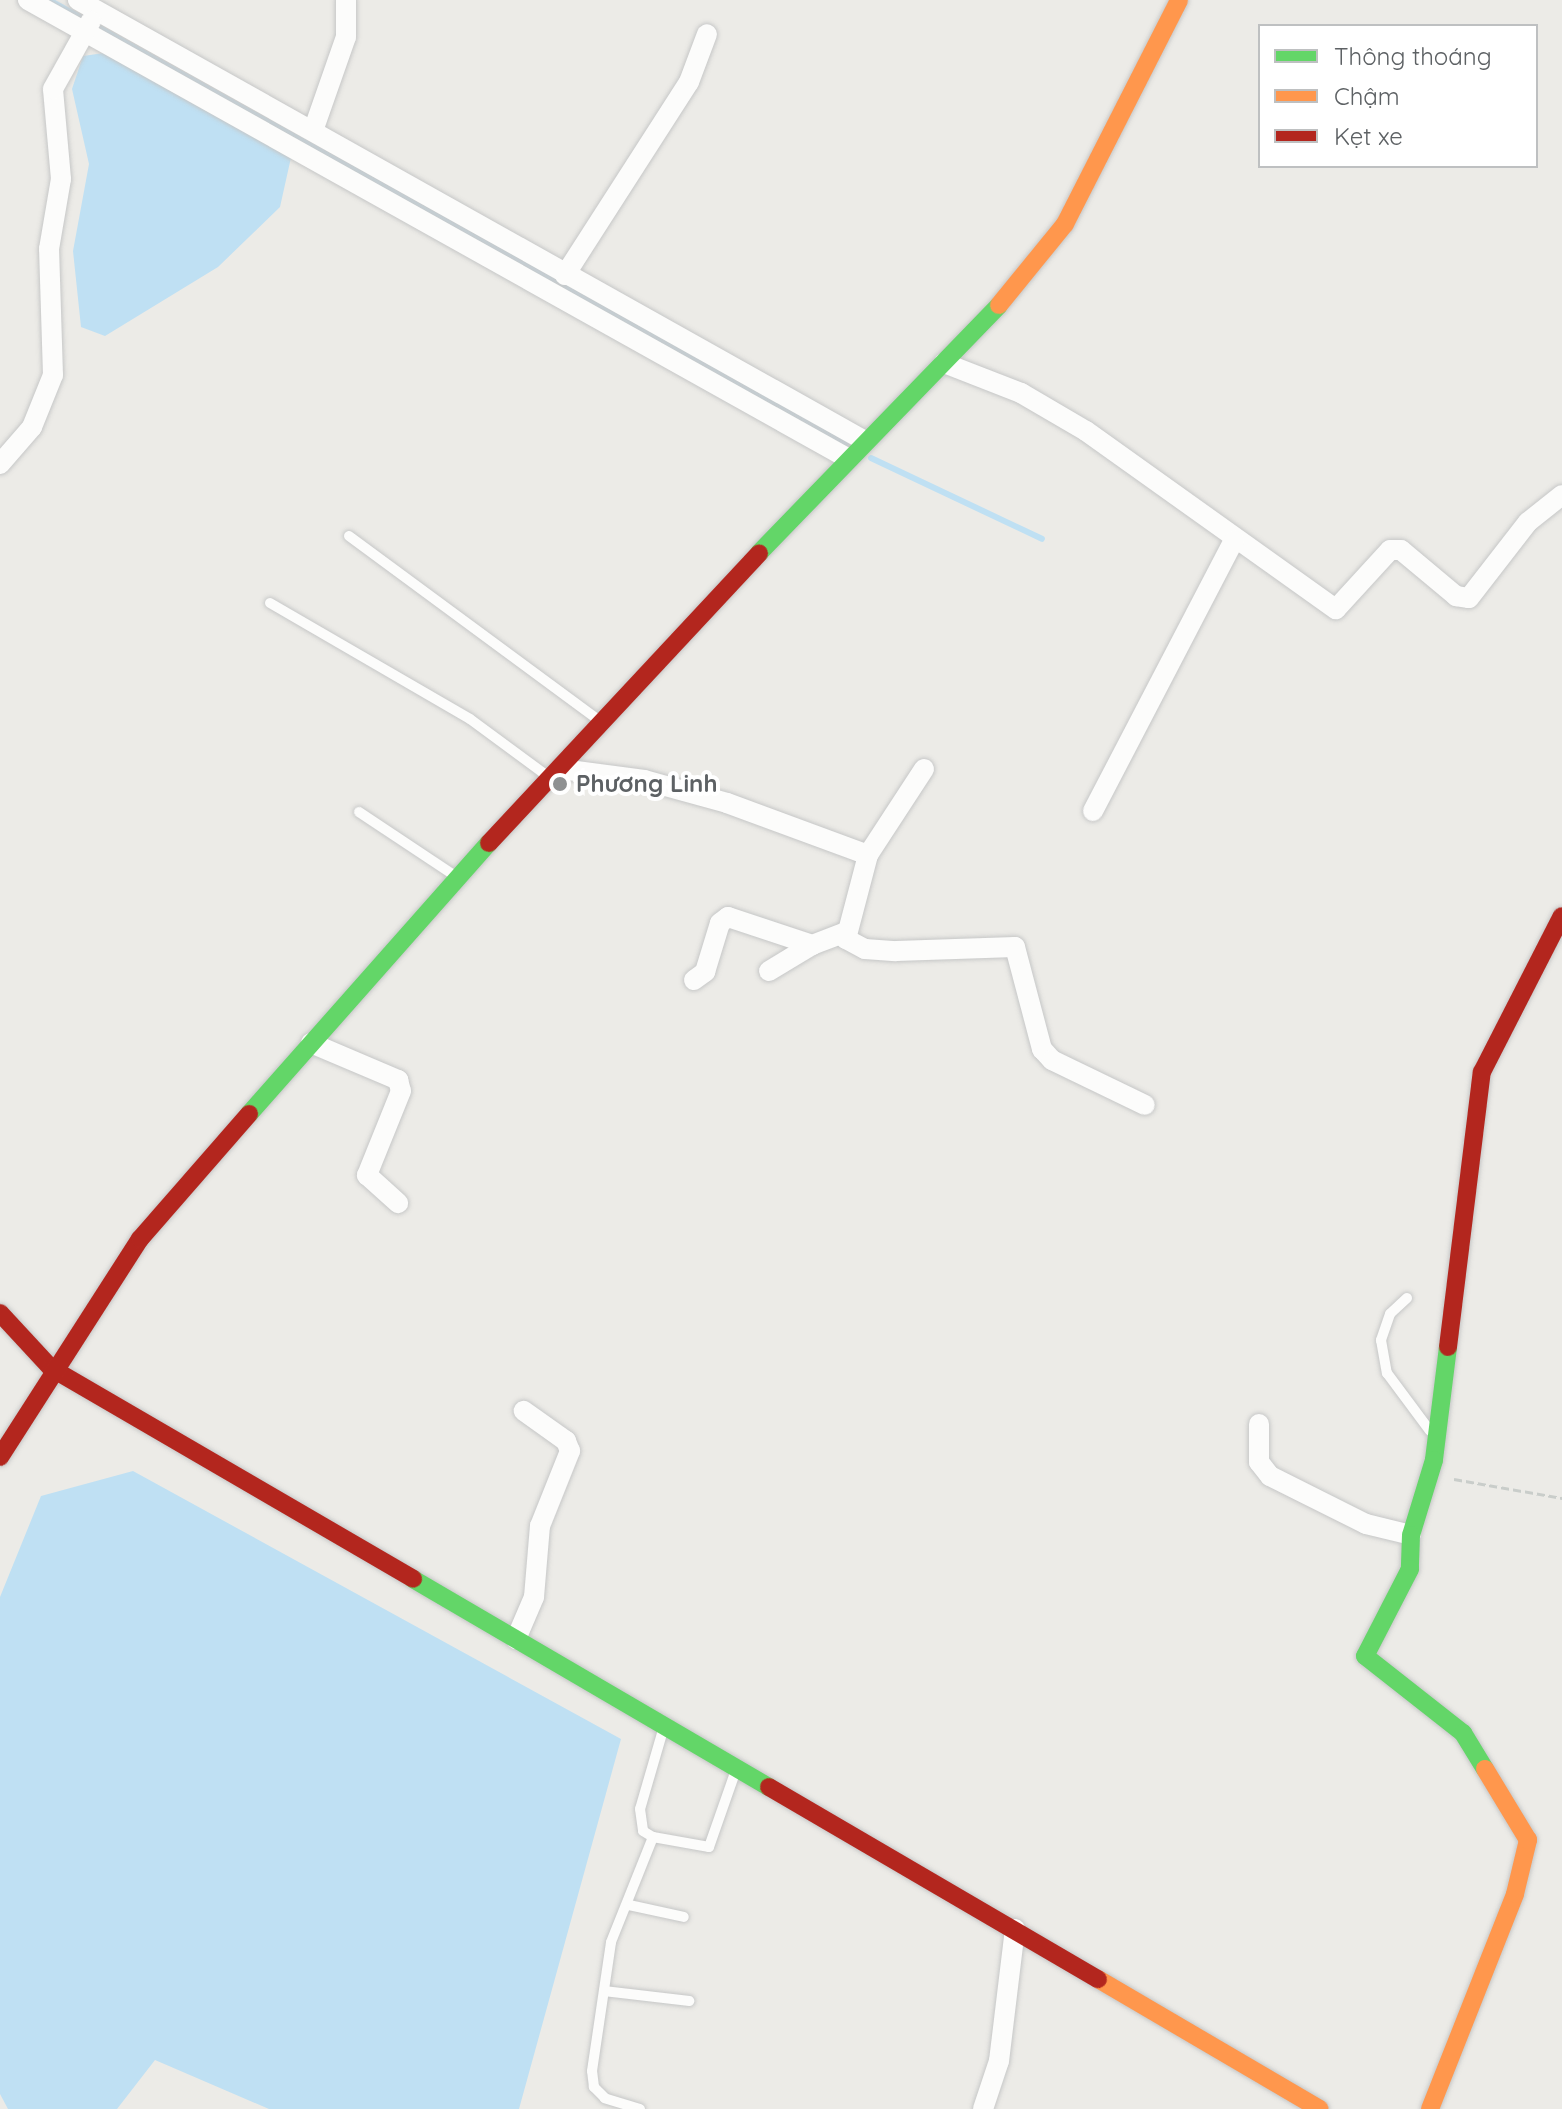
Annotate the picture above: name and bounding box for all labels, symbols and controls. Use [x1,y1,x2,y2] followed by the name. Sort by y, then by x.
[1258,24,1538,168] legend
[1334,41,1492,71] text: Thông thoáng
[1334,81,1400,111] text: Chậm
[1334,121,1403,151] text: Kẹt xe
[576,770,717,798] place label: Phương Linh
[551,775,569,793] marker: Phương Linh

